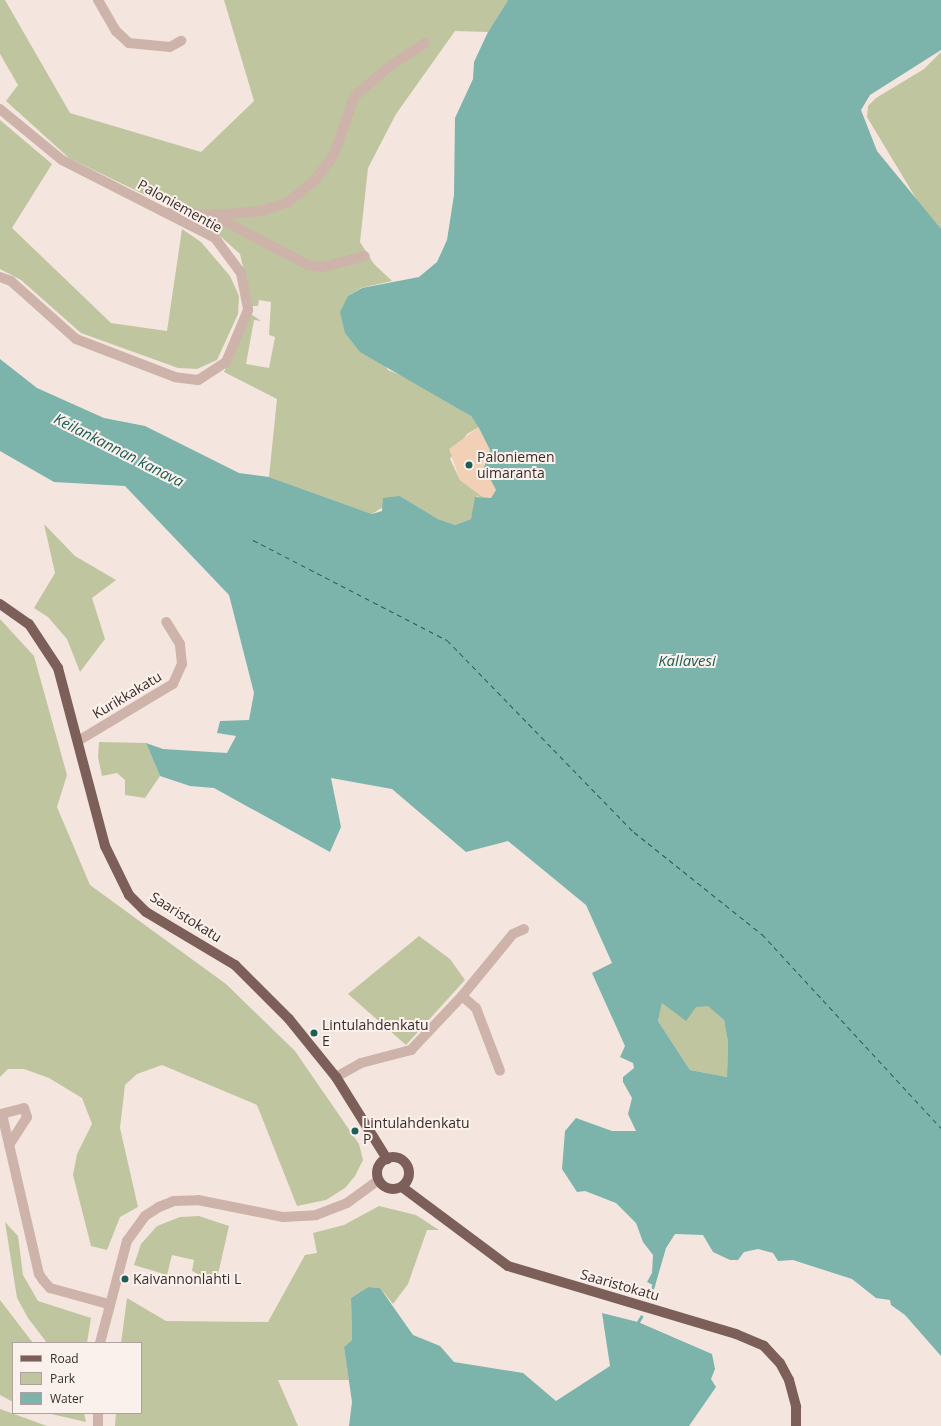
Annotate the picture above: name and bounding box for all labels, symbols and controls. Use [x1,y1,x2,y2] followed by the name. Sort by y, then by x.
[135,176,225,236] street label: Paloniementie
[51,410,187,490] water label: Keilankannan kanava
[477,449,555,482] place label: Paloniemen uimaranta
[464,460,474,470] marker: Paloniemen uimaranta
[658,652,716,670] water label: Kallavesi
[89,668,165,722] street label: Kurikkakatu
[147,888,225,946] street label: Saaristokatu
[322,1017,429,1050] place label: Lintulahdenkatu E
[309,1028,319,1038] marker: Lintulahdenkatu E
[363,1115,470,1148] place label: Lintulahdenkatu P
[350,1126,360,1136] marker: Lintulahdenkatu P
[579,1266,661,1304] street label: Saaristokatu
[133,1271,241,1287] place label: Kaivannonlahti L
[120,1274,130,1284] marker: Kaivannonlahti L
[12,1342,142,1414] legend
[50,1350,79,1367] text: Road
[50,1370,75,1387] text: Park
[50,1390,84,1407] text: Water

